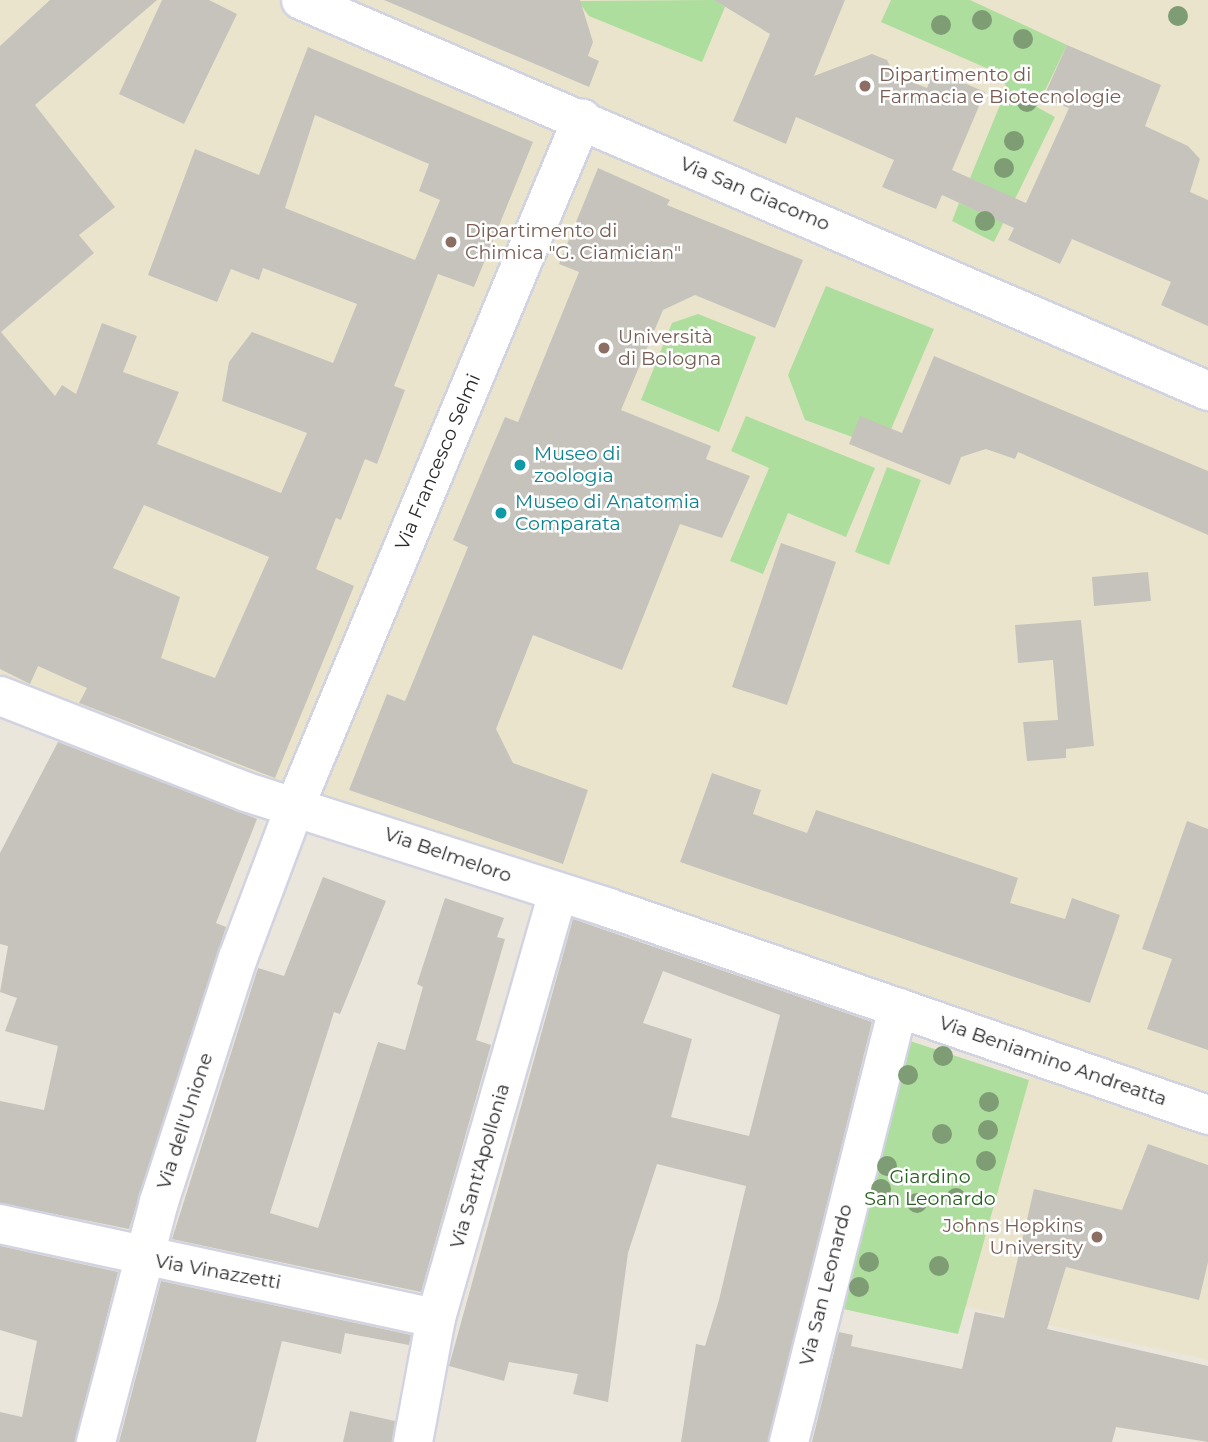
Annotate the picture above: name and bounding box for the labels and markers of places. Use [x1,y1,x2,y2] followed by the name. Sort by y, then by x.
[879,64,1121,108] place label: Dipartimento di Farmacia e Biotecnologie
[857,78,873,94] marker: Dipartimento di Farmacia e Biotecnologie
[465,220,681,264] place label: Dipartimento di Chimica "G. Ciamician"
[443,234,459,250] marker: Dipartimento di Chimica "G. Ciamician"
[618,326,721,370] place label: Università di Bologna
[596,340,612,356] marker: Università di Bologna
[534,443,621,487] place label: Museo di zoologia
[512,457,528,473] marker: Museo di zoologia
[515,491,700,535] place label: Museo di Anatomia Comparata
[493,505,509,521] marker: Museo di Anatomia Comparata
[943,1215,1083,1259] place label: Johns Hopkins University
[1089,1229,1105,1245] marker: Johns Hopkins University

